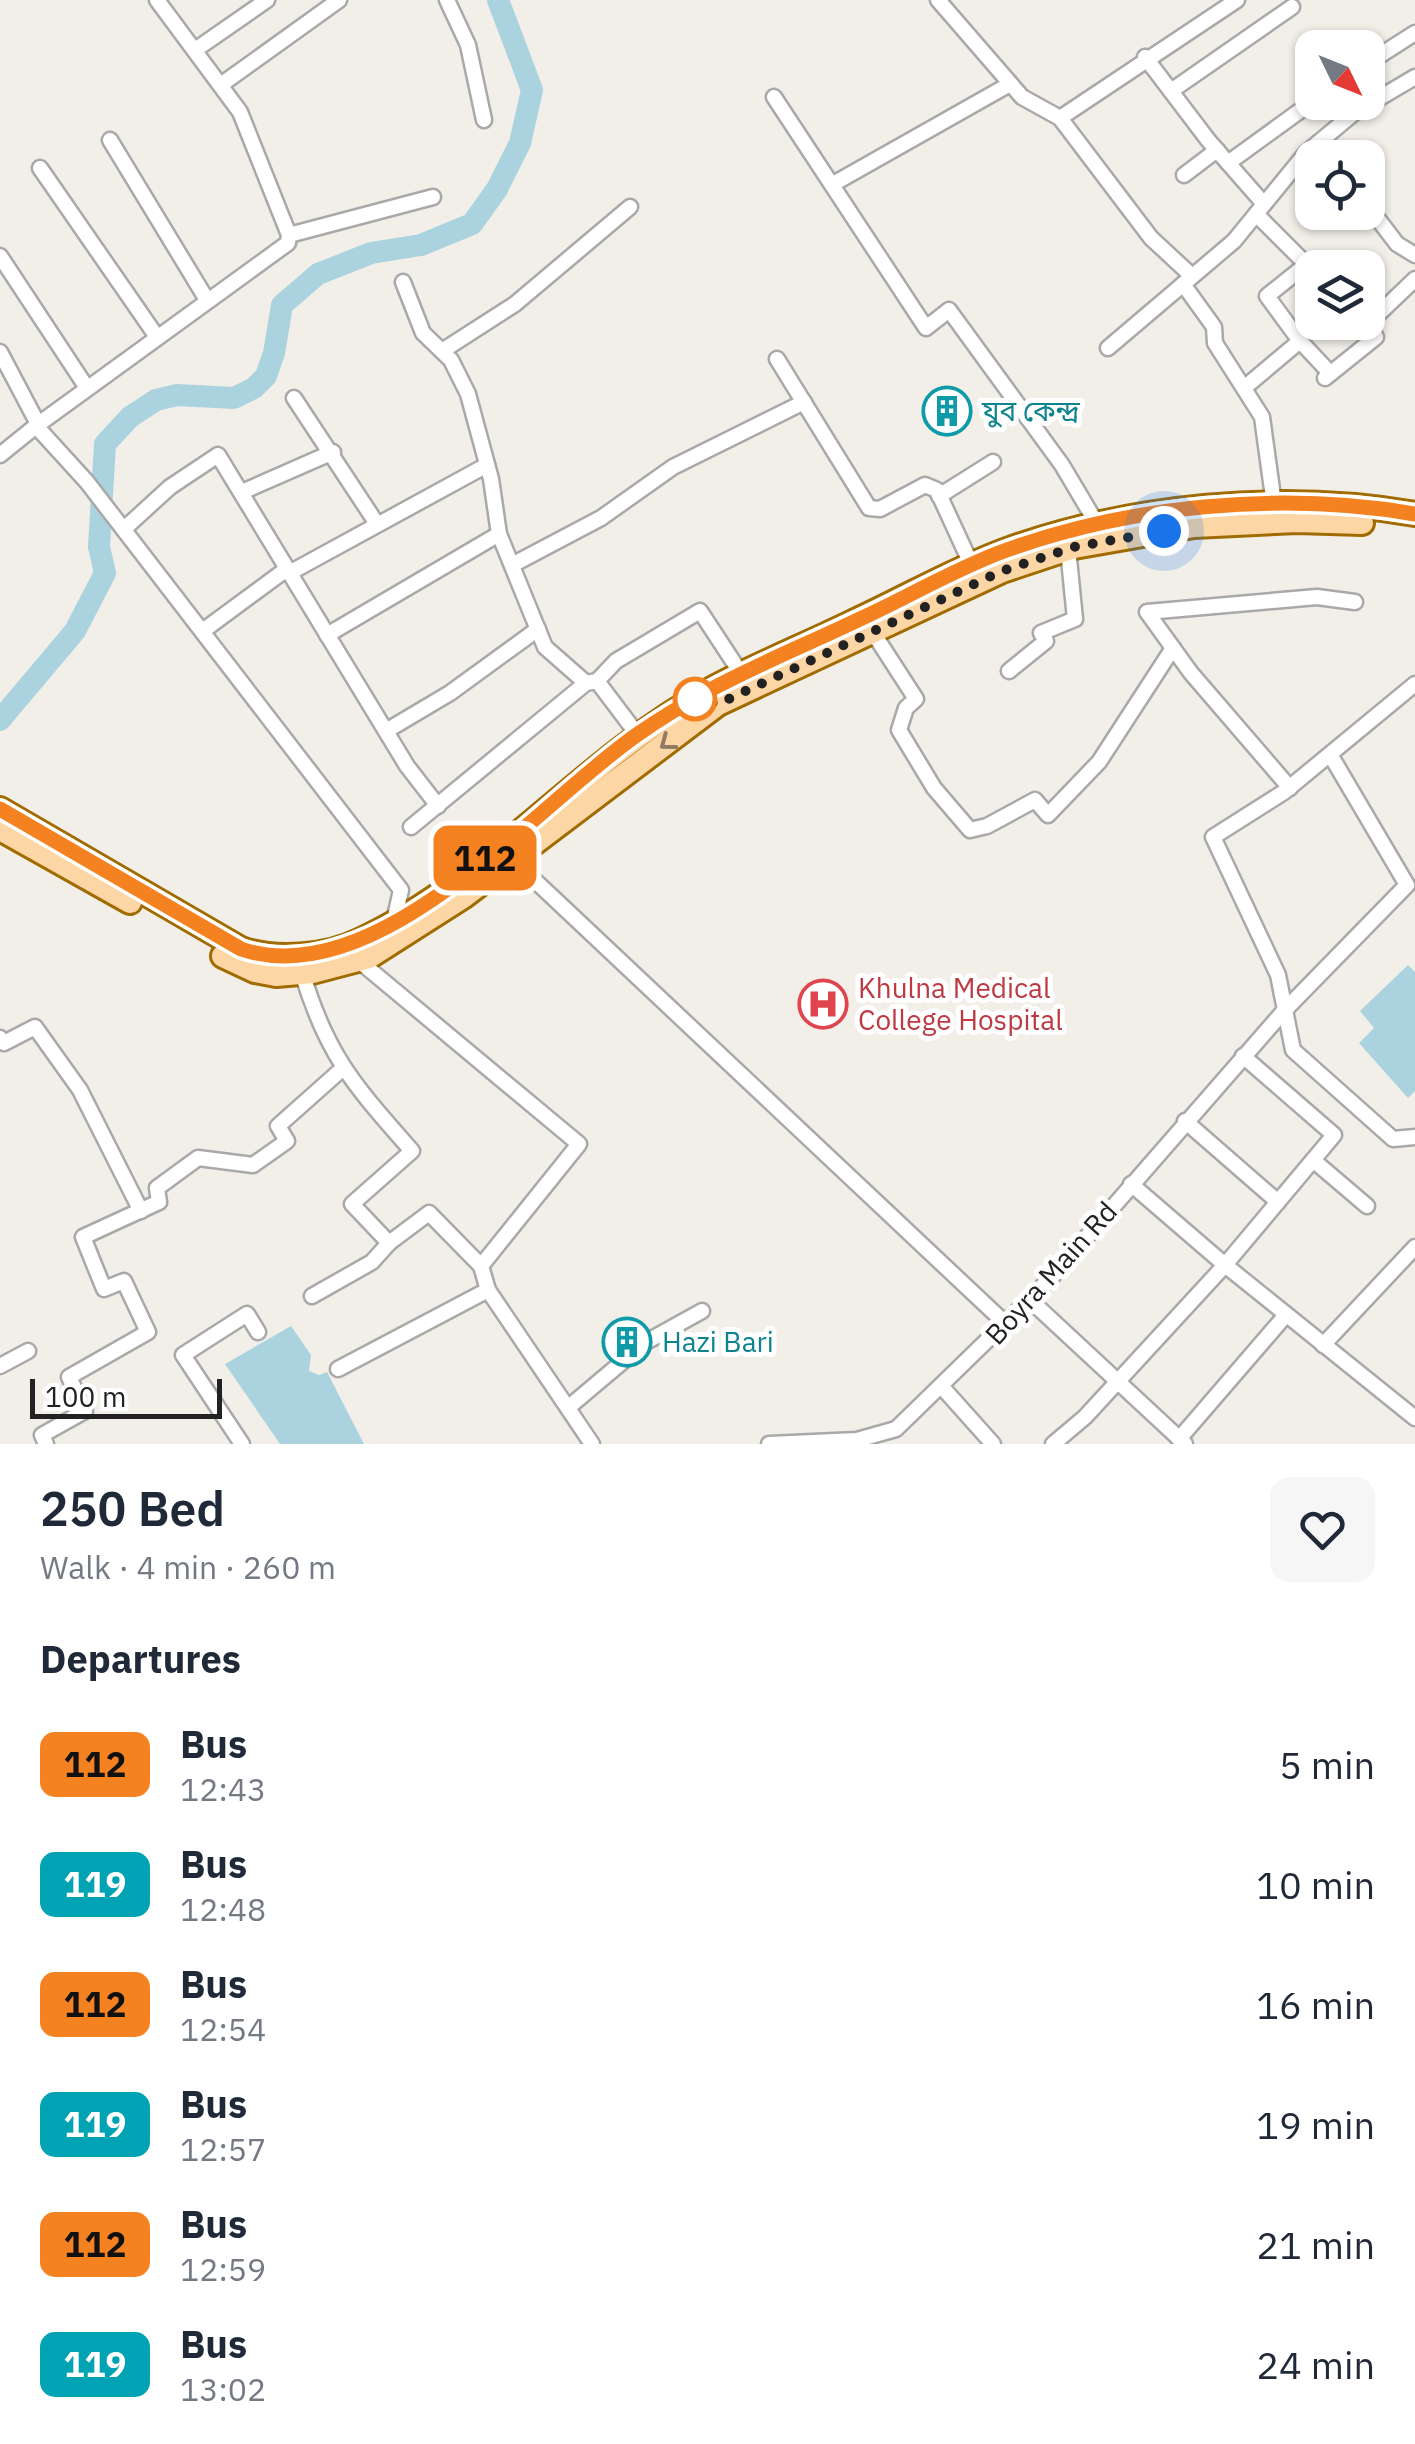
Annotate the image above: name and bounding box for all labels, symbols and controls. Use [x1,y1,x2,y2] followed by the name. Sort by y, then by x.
[1295,30,1385,120] north arrow
[1295,30,1385,340] map controls
[1295,140,1385,230] button: locate
[1295,250,1385,340] button: layers
[921,385,973,437] building icon: যুব কেন্দ্র
[981,392,1081,429] place label: যুব কেন্দ্র
[1139,506,1189,556] your location
[674,678,716,720] unlabelled marker
[660,731,678,748] one-way arrow
[428,826,542,890] line badge: 112
[453,835,517,881] text: 112
[858,969,1063,1038] place label: Khulna Medical College Hospital
[797,978,849,1030] hospital icon: Khulna Medical College Hospital
[977,1193,1125,1352] street label: Boyra Main Rd
[601,1316,653,1368] building icon: Hazi Bari
[662,1323,774,1360] place label: Hazi Bari
[30,1374,222,1418] scale bar
[45,1378,126,1415] text: 100 m
[40,1477,225,1539] text: 250 Bed
[1270,1477,1375,1582] button: heart
[40,1546,336,1588] text: Walk · 4 min · 260 m
[40,1634,241,1683] text: Departures
[180,1719,247,1768] text: Bus
[1279,1740,1375,1789] text: 5 min
[63,1741,127,1787] text: 112
[180,1768,266,1810] text: 12:43
[180,1839,247,1888] text: Bus
[1256,1860,1375,1909] text: 10 min
[63,1861,127,1907] text: 119
[180,1888,266,1930] text: 12:48
[180,1959,247,2008] text: Bus
[1256,1980,1375,2029] text: 16 min
[63,1981,127,2027] text: 112
[180,2008,266,2050] text: 12:54
[180,2079,247,2128] text: Bus
[1256,2100,1375,2149] text: 19 min
[63,2101,127,2147] text: 119
[180,2128,266,2170] text: 12:57
[180,2199,247,2248] text: Bus
[1256,2220,1375,2269] text: 21 min
[63,2221,127,2267] text: 112
[180,2248,266,2290] text: 12:59
[180,2319,247,2368] text: Bus
[1256,2340,1375,2389] text: 24 min
[63,2341,127,2387] text: 119
[180,2368,266,2410] text: 13:02

